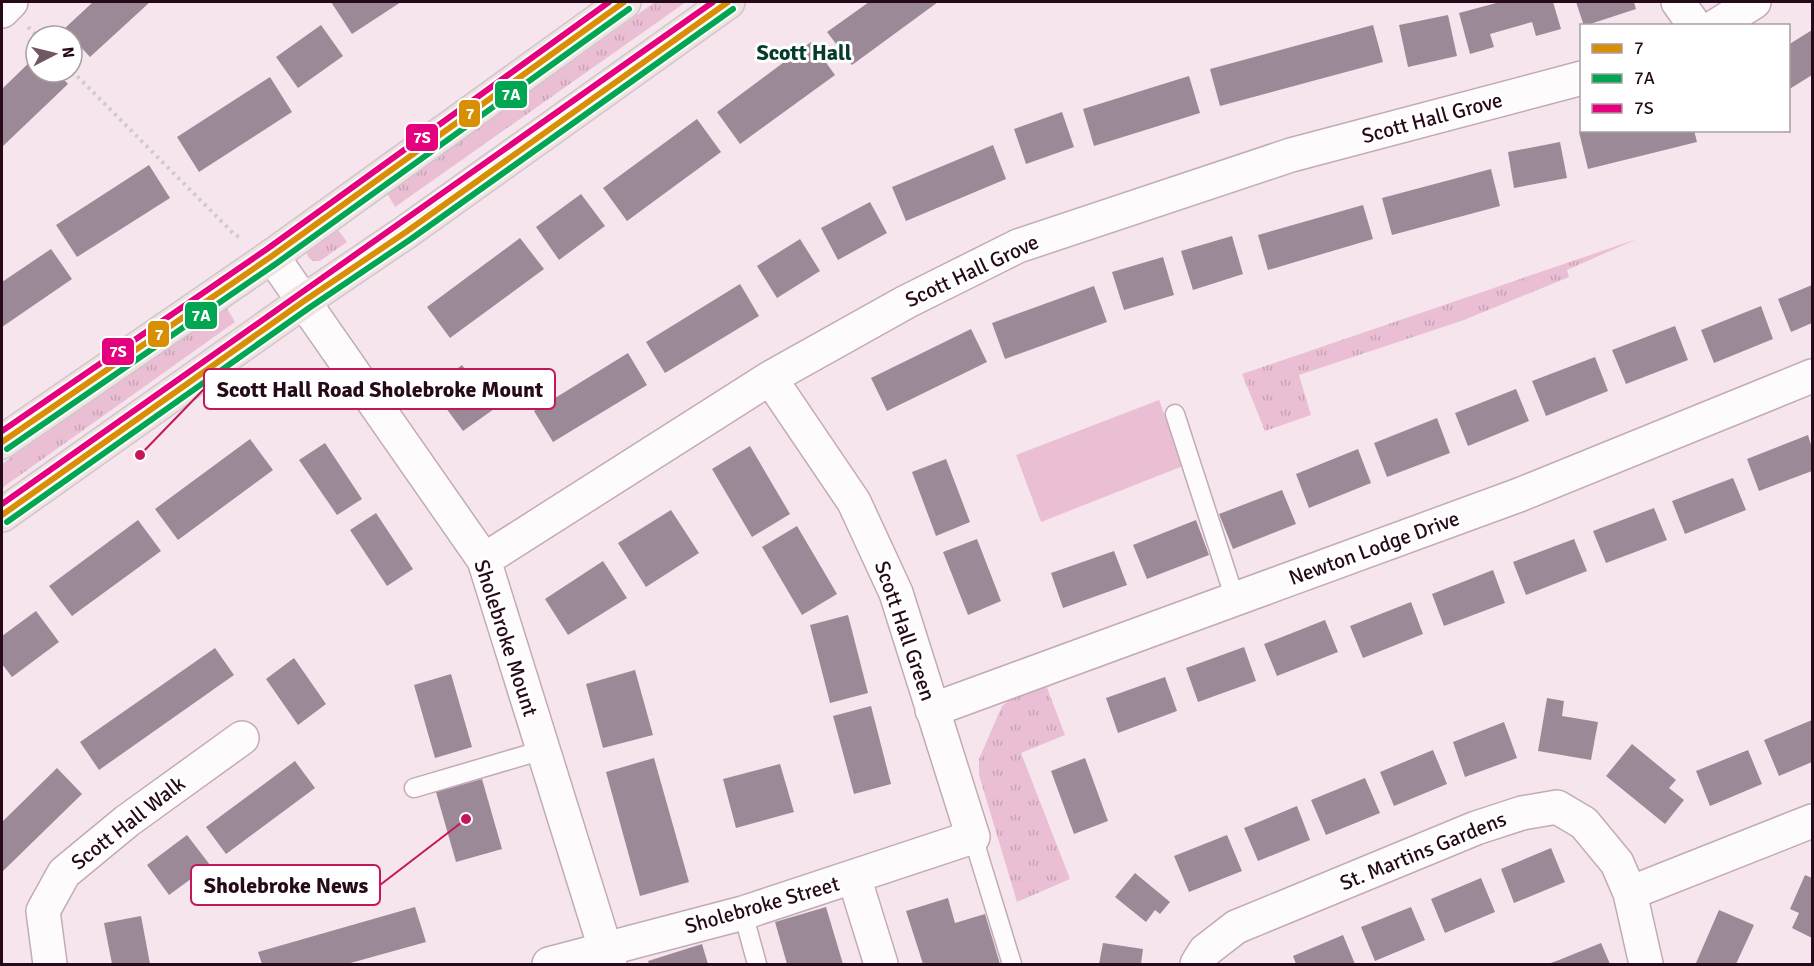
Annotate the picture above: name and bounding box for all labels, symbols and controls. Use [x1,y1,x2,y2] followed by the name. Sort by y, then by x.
[24,24,84,84] north arrow
[1580,24,1790,132] legend
[1634,37,1644,59] text: 7
[756,39,852,66] district label: Scott Hall
[57,46,78,59] text: N
[1634,67,1655,89] text: 7A
[494,80,528,109] line badge: 7A
[502,85,521,105] text: 7A
[1359,87,1505,149] street label: Scott Hall Grove
[1634,97,1654,119] text: 7S
[458,99,481,128] line badge: 7
[466,104,475,124] text: 7
[405,123,439,152] line badge: 7S
[413,128,431,148] text: 7S
[901,229,1043,313] street label: Scott Hall Grove
[184,301,218,330] line badge: 7A
[192,306,211,326] text: 7A
[147,320,170,348] line badge: 7
[155,325,164,345] text: 7
[101,337,135,366] line badge: 7S
[109,342,127,362] text: 7S
[204,369,555,409] callout: Scott Hall Road Sholebroke Mount
[217,376,543,403] text: Scott Hall Road Sholebroke Mount
[1285,505,1463,591] street label: Newton Lodge Drive
[468,556,544,720] street label: Sholebroke Mount
[869,558,941,704] street label: Scott Hall Green
[66,770,191,876] street label: Scott Hall Walk
[1336,806,1510,896] street label: St. Martins Gardens
[191,865,380,905] callout: Sholebroke News
[682,870,842,940] street label: Sholebroke Street
[204,872,368,899] text: Sholebroke News

